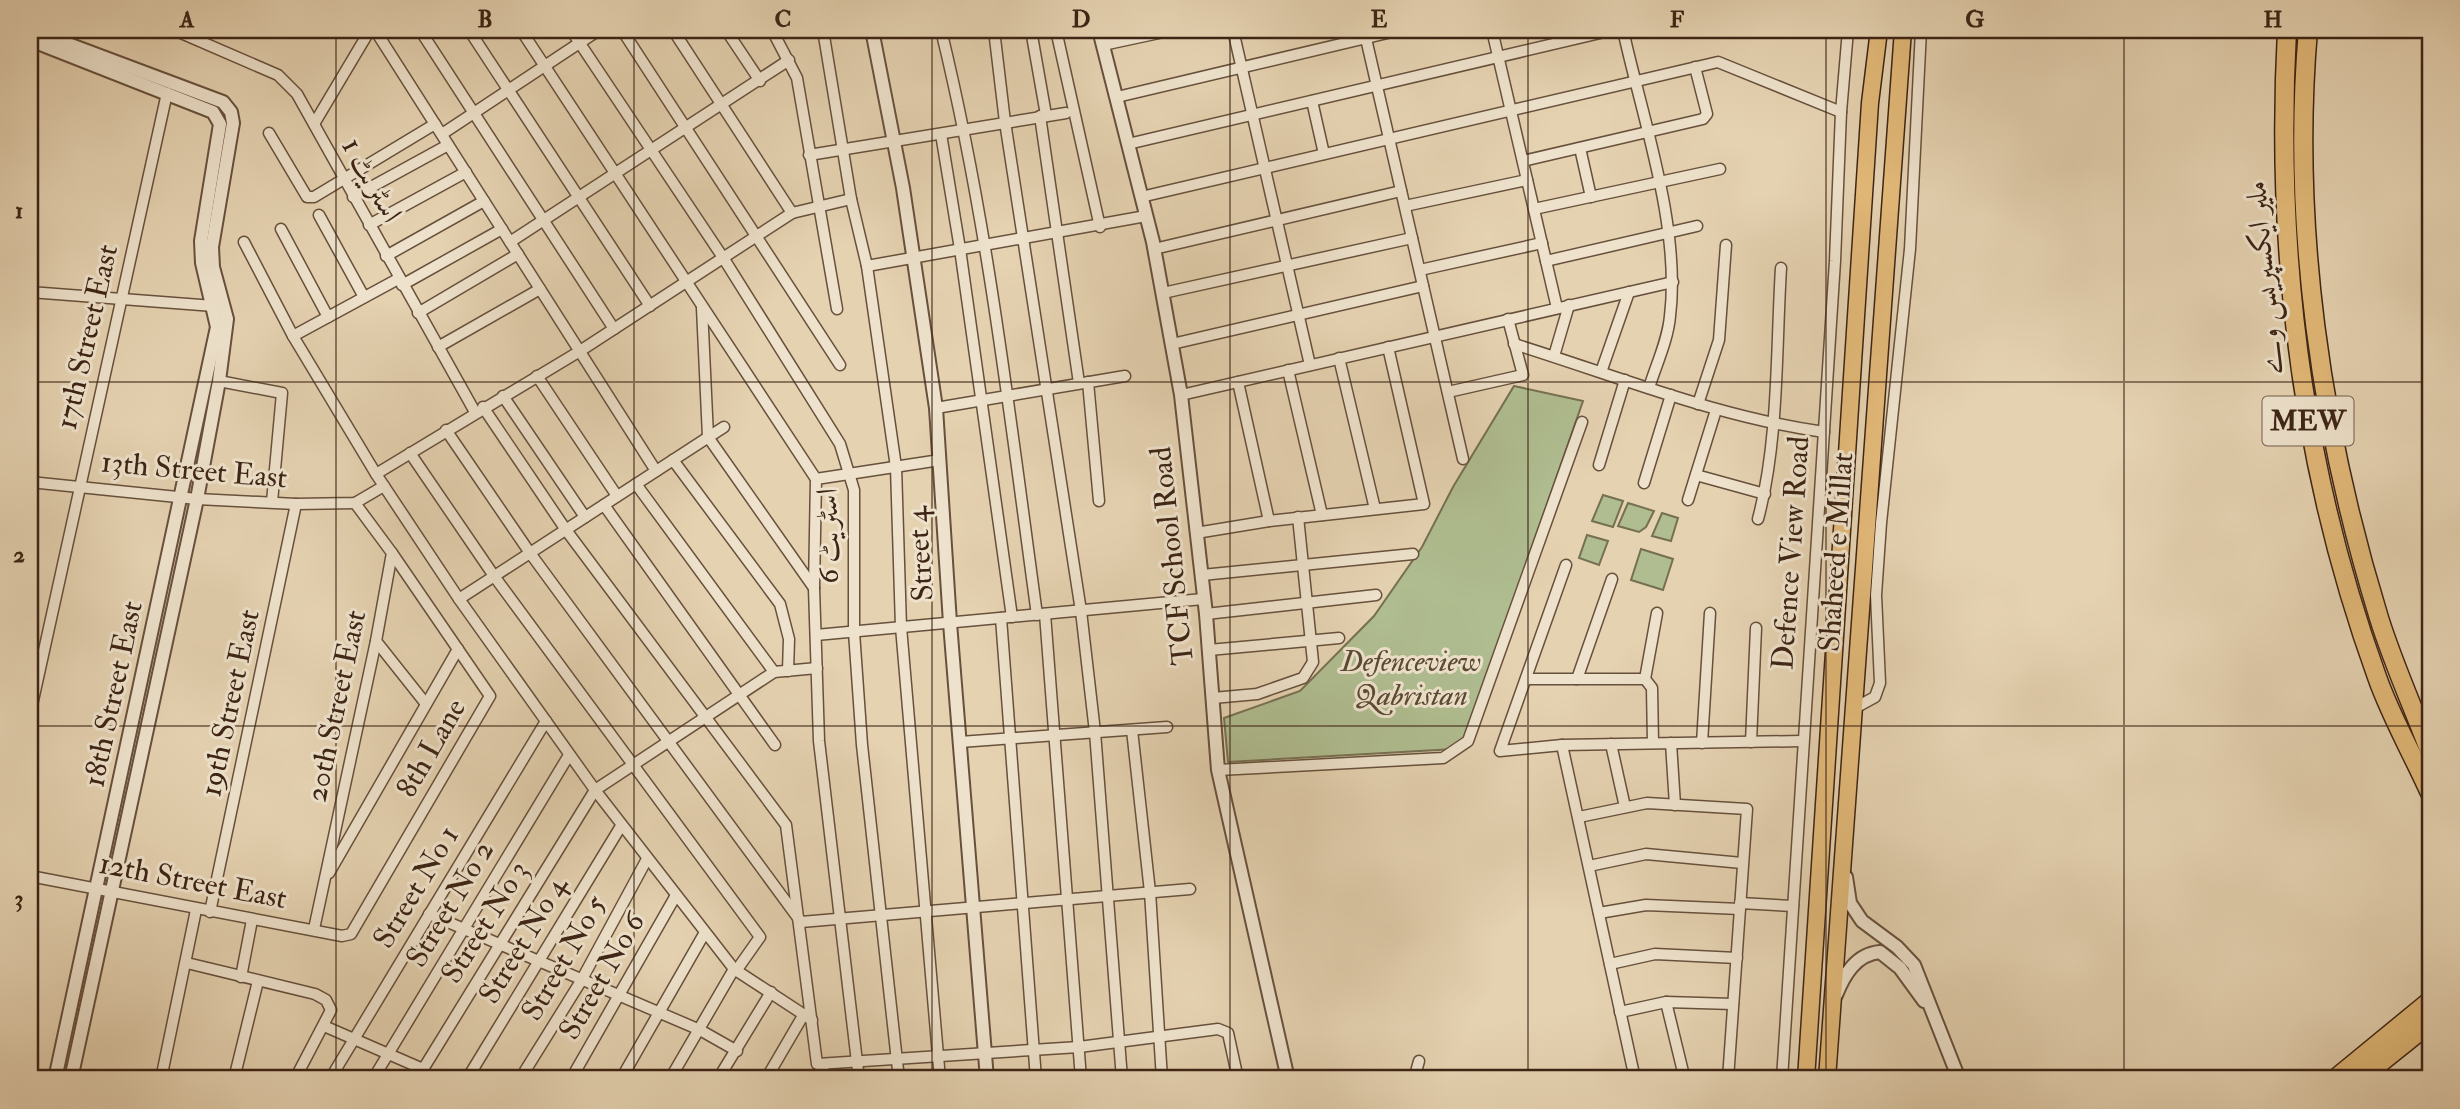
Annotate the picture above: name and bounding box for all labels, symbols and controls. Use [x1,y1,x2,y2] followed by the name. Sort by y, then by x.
[179,5,195,34] text: A
[477,5,493,34] text: B
[775,5,791,34] text: C
[1072,5,1090,34] text: D
[1371,5,1388,34] text: E
[1670,5,1685,34] text: F
[1965,5,1985,34] text: G
[2264,5,2283,34] text: H
[334,131,410,229] street label: اسٹریٹ 1
[2237,179,2292,377] street label: ملیر ایکسپریس وے
[15,196,23,225] text: 1
[48,241,126,433] street label: 17th Street East
[2262,396,2354,446] road number: MEW
[1764,435,1818,671] street label: Defence View Road
[99,443,289,497] street label: 13th Street East
[1142,445,1202,667] street label: TCF School Road
[1811,451,1861,653] street label: Shaheed e Millat
[809,488,847,584] street label: اسٹریٹ 6
[898,504,942,603] street label: Street 4
[13,540,25,569] text: 2
[75,597,151,790] street label: 18th Street East
[192,606,268,800] street label: 19th Street East
[298,607,374,805] street label: 20th Street East
[1340,643,1481,716] park label: Defenceview Qabristan
[388,692,474,804] street label: 8th Lane
[365,819,467,955] street label: Street No 1
[398,834,502,974] street label: Street No 2
[96,845,290,917] street label: 12th Street East
[433,854,537,990] street label: Street No 3
[471,868,576,1010] street label: Street No 4
[15,884,23,913] text: 3
[513,888,615,1027] street label: Street No 5
[551,904,654,1046] street label: Street No 6

